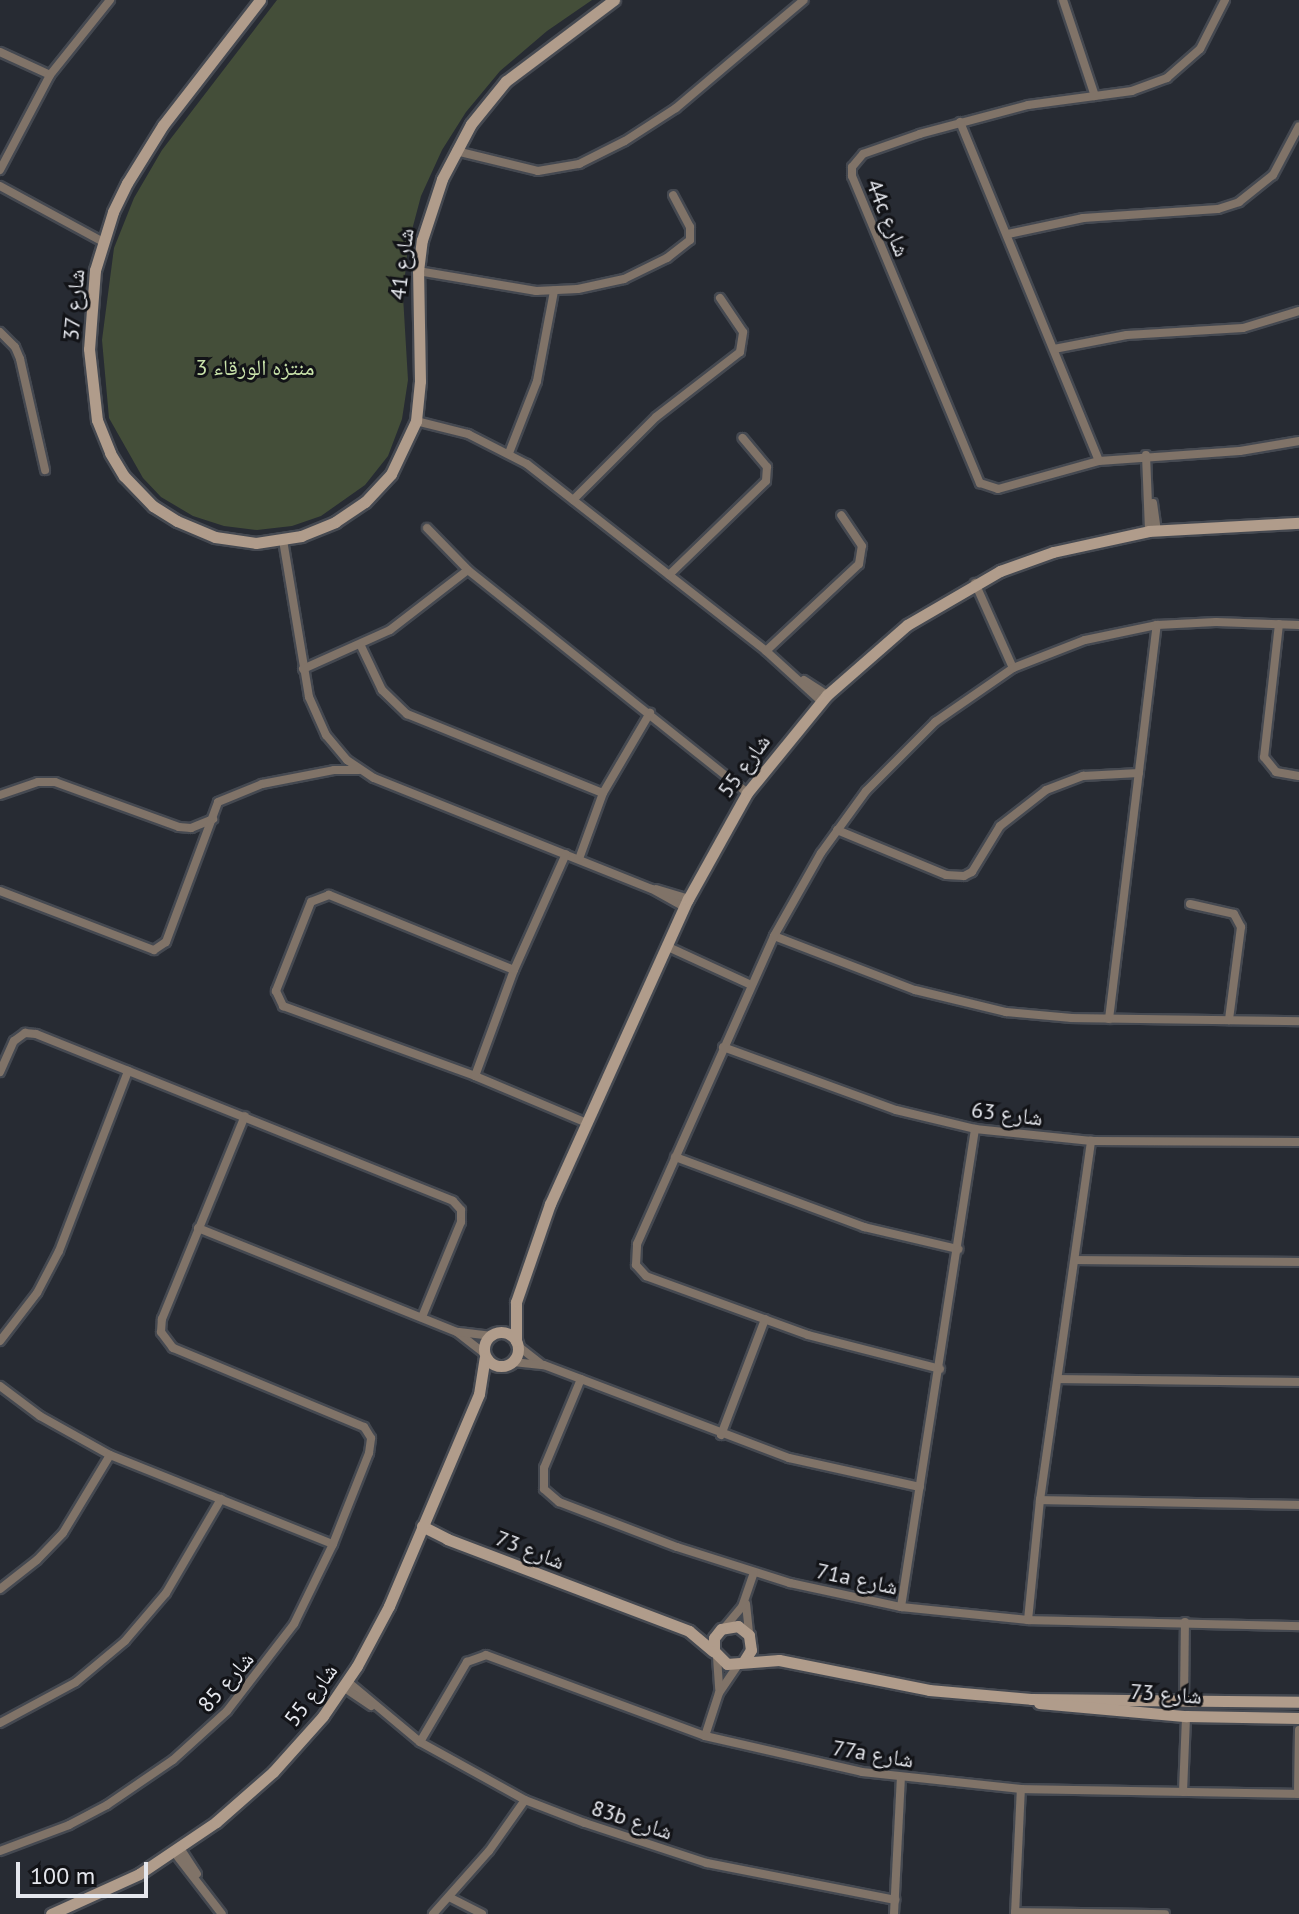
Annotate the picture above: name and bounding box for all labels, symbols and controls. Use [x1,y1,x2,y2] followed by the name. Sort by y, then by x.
[860,175,916,261] street label: 44c شارع
[385,227,419,301] street label: شارع 41
[58,268,90,342] street label: شارع 37
[195,355,315,381] park label: منتزه الورقاء 3
[712,729,776,803] street label: شارع 55
[970,1097,1044,1131] street label: شارع 63
[492,1525,568,1575] street label: شارع 73
[814,1558,900,1600] street label: 71a شارع
[193,1646,259,1718] street label: شارع 85
[279,1658,343,1732] street label: شارع 55
[1129,1678,1203,1710] street label: شارع 73
[831,1735,915,1773] street label: 77a شارع
[588,1795,676,1845] street label: 83b شارع
[20,1846,152,1896] scale bar
[30,1860,95,1891] text: 100 m

